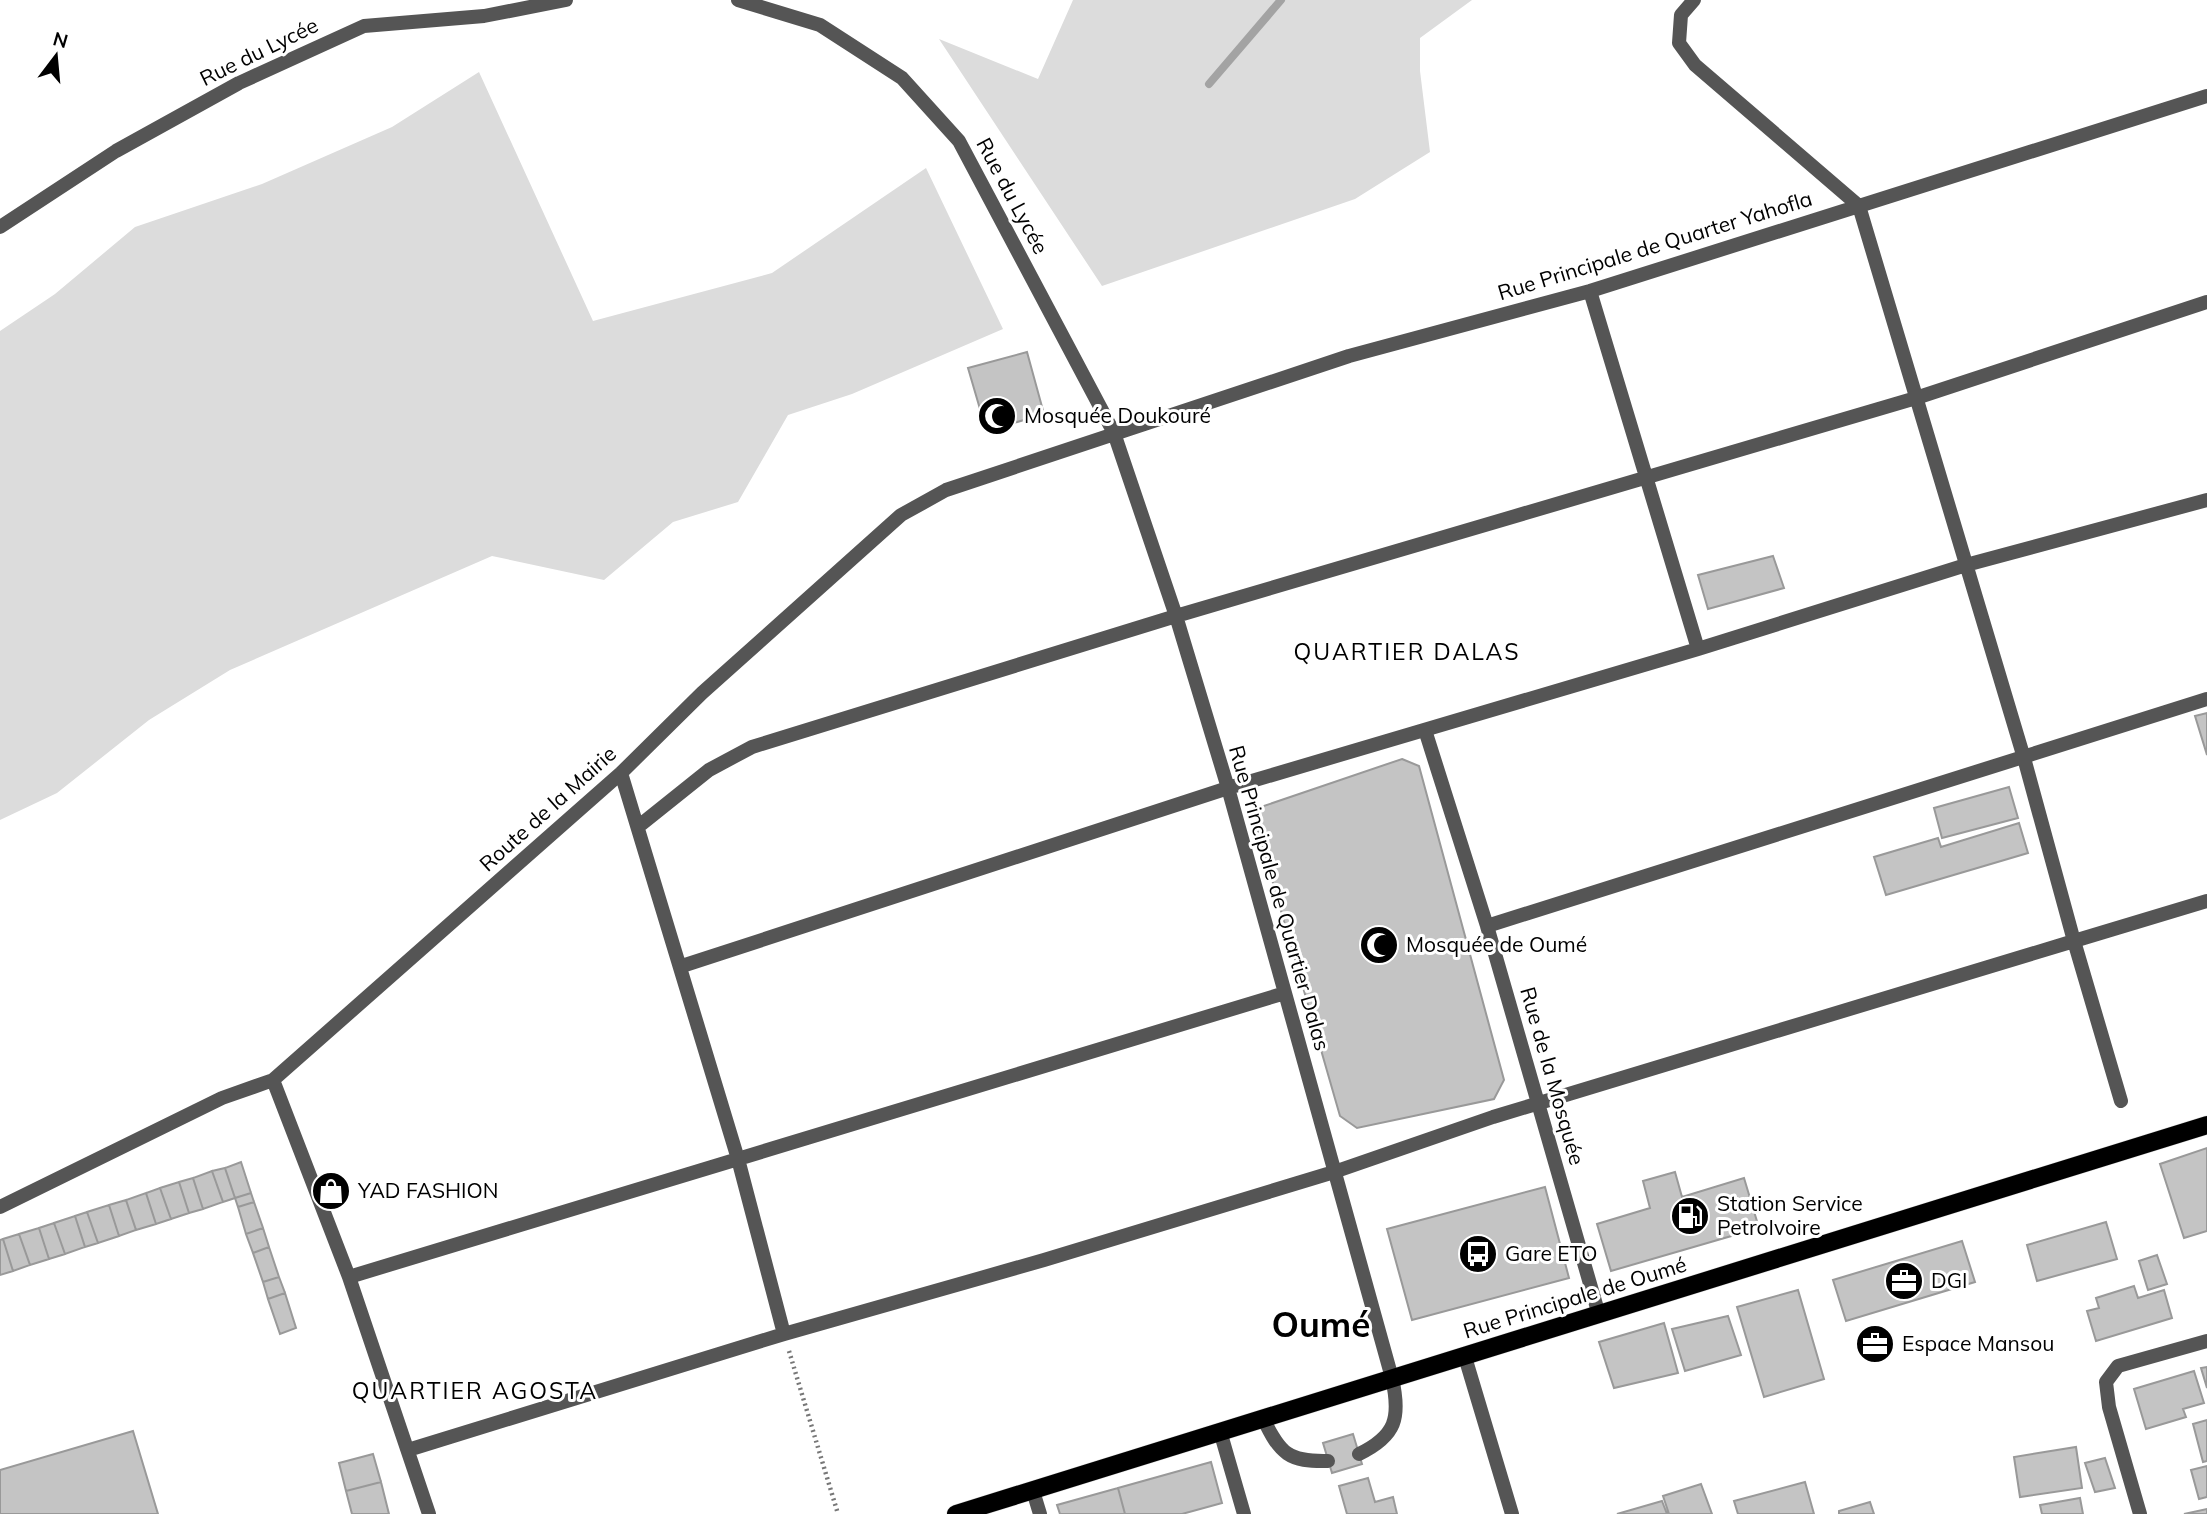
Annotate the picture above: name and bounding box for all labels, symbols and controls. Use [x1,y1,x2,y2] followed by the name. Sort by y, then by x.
[195,11,322,91] street label: Rue du Lycée
[21,21,91,91] north arrow
[50,26,71,53] text: N
[971,133,1054,258] street label: Rue du Lycée
[1494,185,1815,305] street label: Rue Principale de Quarter Yahofla
[976,395,1018,437] mosque icon: Mosquée Doukouré
[1024,402,1211,428] place label: Mosquée Doukouré
[1293,637,1521,666] district label: QUARTIER DALAS
[474,740,621,876] street label: Route de la Mairie
[1224,742,1336,1053] street label: Rue Principale de Quartier Dalas
[1358,924,1400,966] mosque icon: Mosquée de Oumé
[1406,931,1587,957] place label: Mosquée de Oumé
[1515,984,1591,1168] street label: Rue de la Mosquée
[310,1170,352,1212] shop icon: YAD FASHION
[357,1177,498,1203] place label: YAD FASHION
[1717,1190,1863,1240] place label: Station Service PetroIvoire
[1669,1195,1711,1237] fuel station icon: Station Service PetroIvoire
[1457,1233,1499,1275] bus stop icon: Gare ETO
[1505,1240,1597,1266] place label: Gare ETO
[1460,1251,1690,1343] street label: Rue Principale de Oumé
[1883,1260,1925,1302] office icon: DGI
[1931,1267,1967,1293] place label: DGI
[1271,1302,1371,1346] district label: Oumé
[1854,1323,1896,1365] office icon: Espace Mansou
[1902,1330,2054,1356] place label: Espace Mansou
[352,1376,598,1405] district label: QUARTIER AGOSTA

